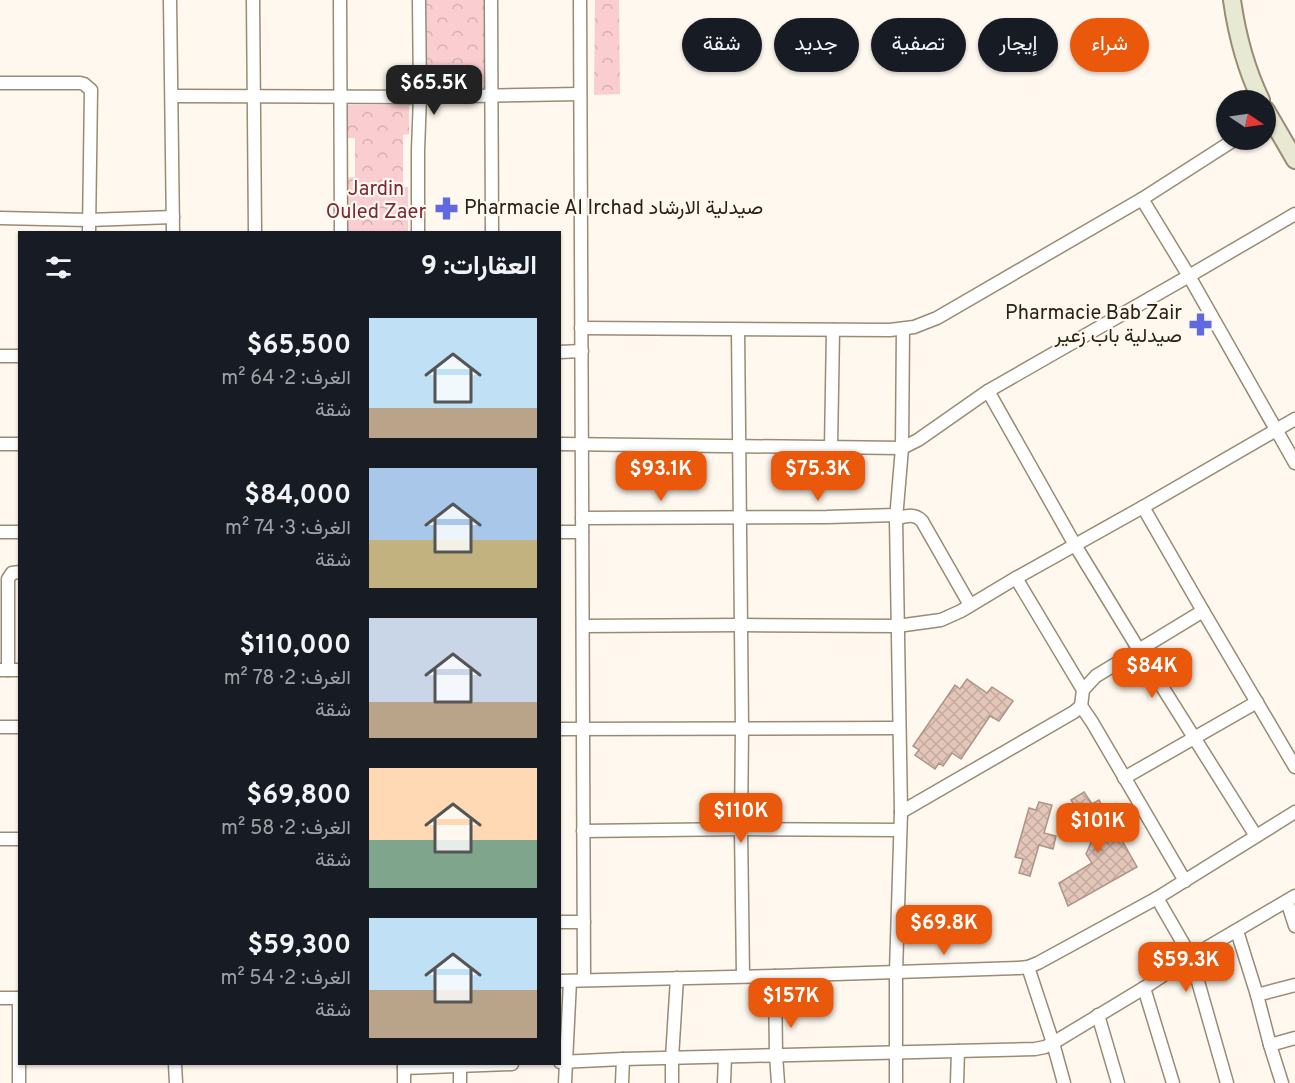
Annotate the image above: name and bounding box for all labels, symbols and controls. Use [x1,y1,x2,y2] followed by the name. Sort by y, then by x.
[682,18,762,72] chip: شقة
[774,18,859,72] chip: جديد
[871,18,966,72] chip: تصفية
[978,18,1058,72] chip: إيجار
[1070,18,1149,72] chip: شراء
[385,65,483,116] pin: $65.5K
[400,71,468,97] text: $65.5K
[1216,90,1276,150] north arrow
[1216,90,1276,150] map controls
[326,177,427,226] park label: Jardin Ouled Zaer
[433,196,459,222] pharmacy icon: Pharmacie Al Irchad صيدلية الارشاد
[464,196,763,222] place label: Pharmacie Al Irchad صيدلية الارشاد
[42,251,75,284] icon: filters
[421,251,537,284] text: العقارات: 9
[1005,301,1182,350] place label: Pharmacie Bab Zair صيدلية باب زعير
[1187,312,1213,338] pharmacy icon: Pharmacie Bab Zair صيدلية باب زعير
[247,330,351,363] text: $65,500
[417,342,489,414] icon: home
[221,366,351,392] text: الغرف: 2 · 64 m²
[315,398,351,424] text: شقة
[612,451,710,502] pin: $93.1K
[769,451,867,502] pin: $75.3K
[630,457,692,483] text: $93.1K
[785,457,851,483] text: $75.3K
[244,480,351,513] text: $84,000
[417,492,489,564] icon: home
[225,516,351,542] text: الغرف: 3 · 74 m²
[315,548,351,574] text: شقة
[239,630,351,663] text: $110,000
[417,642,489,714] icon: home
[1116,648,1188,699] pin: $84K
[1126,654,1178,680] text: $84K
[224,666,351,692] text: الغرف: 2 · 78 m²
[315,698,351,724] text: شقة
[247,780,351,813] text: $69,800
[417,792,489,864] icon: home
[699,793,783,844] pin: $110K
[713,799,769,825] text: $110K
[1056,803,1140,854] pin: $101K
[1070,809,1126,835] text: $101K
[221,816,351,842] text: الغرف: 2 · 58 m²
[315,848,351,874] text: شقة
[895,905,993,956] pin: $69.8K
[910,911,978,937] text: $69.8K
[247,930,351,963] text: $59,300
[417,942,489,1014] icon: home
[1137,942,1235,993] pin: $59.3K
[1152,948,1220,974] text: $59.3K
[220,966,351,992] text: الغرف: 2 · 54 m²
[749,978,833,1029] pin: $157K
[762,984,820,1010] text: $157K
[315,998,351,1024] text: شقة

